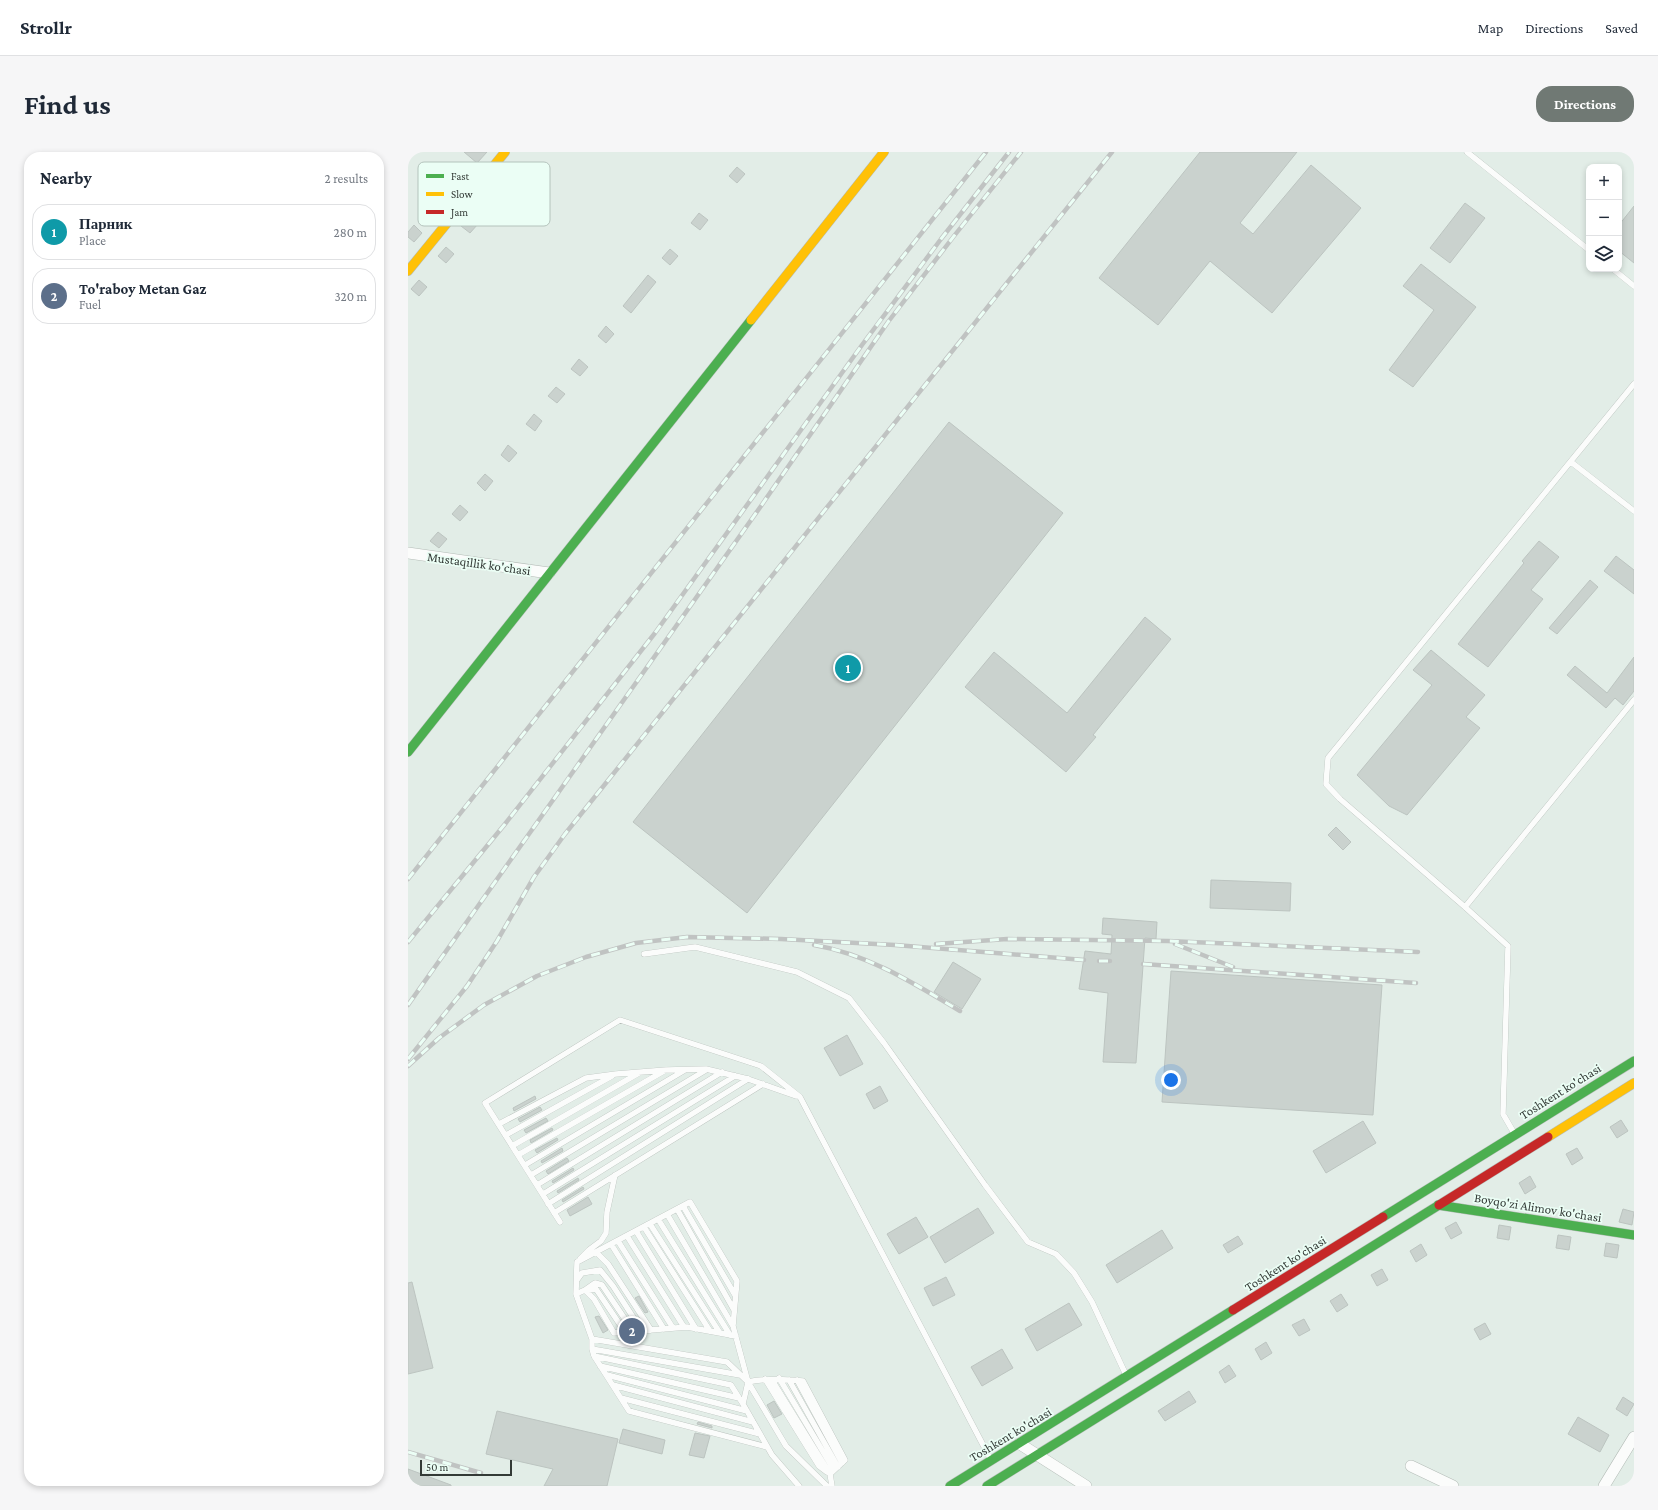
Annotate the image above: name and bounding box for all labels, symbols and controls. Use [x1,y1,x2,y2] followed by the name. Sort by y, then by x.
[20,17,72,38] text: Strollr
[1478,20,1503,36] text: Map
[1525,20,1583,36] text: Directions
[1605,20,1638,36] text: Saved
[1536,86,1634,122] button: Directions
[24,89,111,120] text: Find us
[418,162,550,226] legend
[1586,164,1622,272] map controls
[1586,164,1622,200] button: +
[40,169,92,188] text: Nearby
[451,170,470,182] text: Fast
[325,171,368,186] text: 2 results
[451,188,473,200] text: Slow
[1586,200,1622,236] button: −
[450,206,468,219] text: Jam
[79,216,132,232] text: Парник
[52,225,56,240] text: 1
[334,225,367,240] text: 280 m
[79,233,106,248] text: Place
[1586,236,1622,272] button: layers
[79,281,206,297] text: To'raboy Metan Gaz
[51,289,57,304] text: 2
[334,289,367,304] text: 320 m
[79,297,101,312] text: Fuel
[426,549,532,578] street label: Mustaqillik ko'chasi
[835,653,861,683] pin: 1
[1517,1060,1604,1122] street label: Toshkent ko'chasi
[1161,1070,1181,1090] your location
[1473,1190,1603,1225] street label: Boyqo'zi Alimov ko'chasi
[1242,1232,1329,1294] street label: Toshkent ko'chasi
[619,1316,645,1346] pin: 2
[967,1404,1055,1465] street label: Toshkent ko'chasi
[420,1458,512,1477] scale bar
[426,1461,448,1473] text: 50 m

